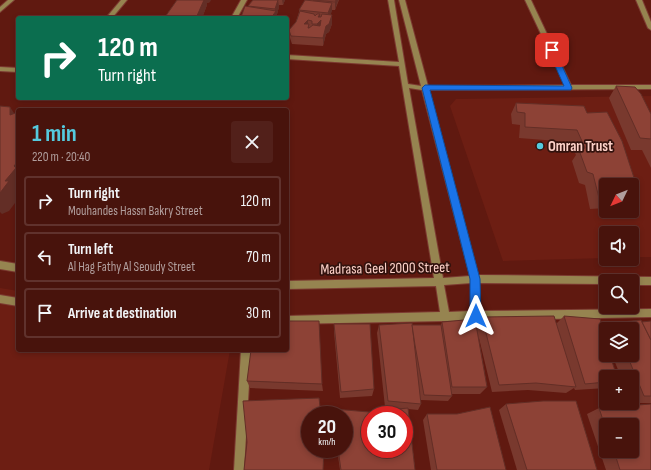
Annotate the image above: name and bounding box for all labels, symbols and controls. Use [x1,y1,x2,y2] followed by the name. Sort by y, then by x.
[98,31,158,64] text: 120 m
[32,32,84,84] icon: right
[535,33,569,67] pin
[541,39,563,61] icon: arrive
[98,65,156,86] text: Turn right
[32,119,77,148] text: 1 min
[231,121,273,163] button: close
[548,137,613,156] place label: Omran Trust
[535,141,545,151] marker: Omran Trust
[32,149,90,165] text: 220 m · 20:40
[599,178,639,218] north arrow
[599,178,639,458] map controls
[68,184,120,203] text: Turn right
[34,190,56,212] icon: right
[241,192,271,211] text: 120 m
[68,203,203,219] text: Mouhandes Hassn Bakry Street
[599,226,639,266] button: sound
[68,240,113,259] text: Turn left
[34,246,56,268] icon: left
[246,248,271,267] text: 70 m
[320,258,450,279] street label: Madrasa Geel 2000 Street
[68,259,195,275] text: Al Hag Fathy Al Seoudy Street
[599,274,639,314] button: search
[455,295,497,337] position arrow
[34,302,56,324] icon: arrive
[68,304,177,323] text: Arrive at destination
[246,304,271,323] text: 30 m
[599,322,639,362] button: layers
[599,370,639,410] button: +
[361,406,413,458] speed limit sign: 30
[318,415,336,439] text: 20
[599,418,639,458] button: −
[318,436,336,448] text: km/h

